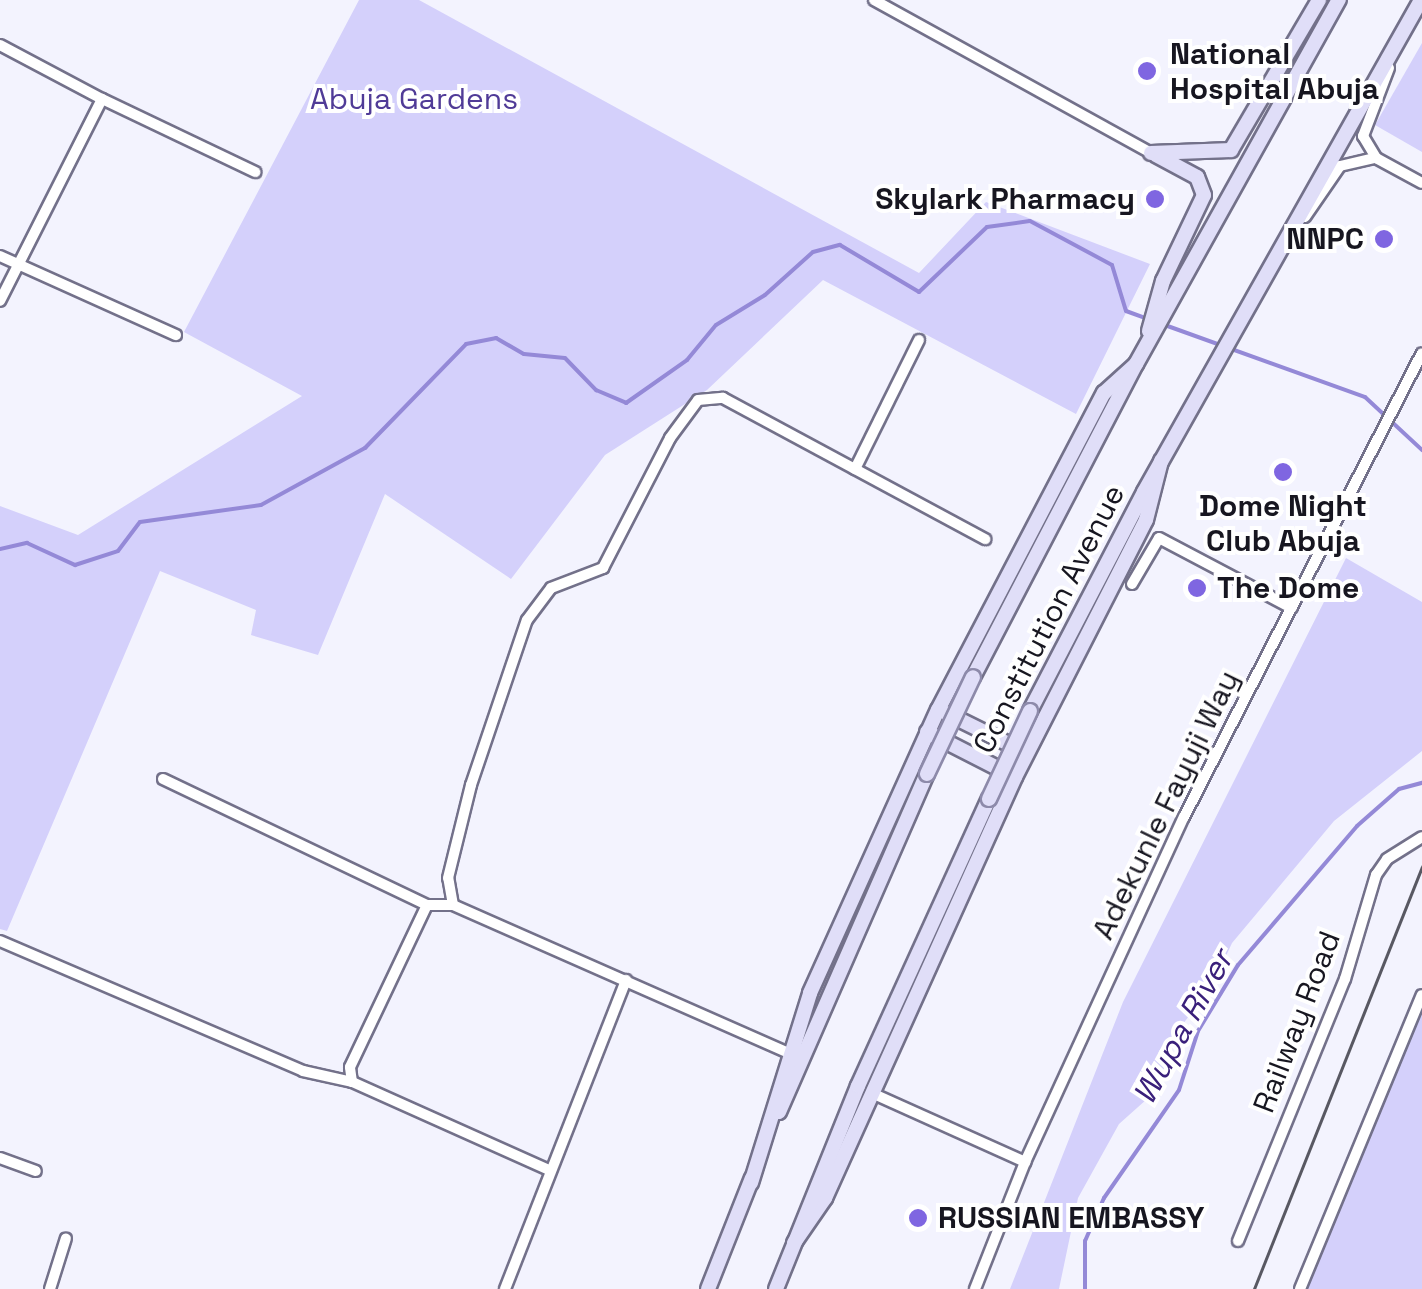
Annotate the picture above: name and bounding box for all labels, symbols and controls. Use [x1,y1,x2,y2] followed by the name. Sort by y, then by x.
[1170,36,1380,106] place label: National Hospital Abuja
[1134,58,1160,84] marker: National Hospital Abuja
[310,81,518,117] park label: Abuja Gardens
[875,181,1135,217] place label: Skylark Pharmacy
[1144,188,1166,210] marker: Skylark Pharmacy
[1286,221,1364,257] place label: NNPC
[1373,228,1395,250] marker: NNPC
[1272,461,1294,483] marker: Dome Night Club Abuja
[966,479,1132,759] street label: Constitution Avenue
[1199,488,1367,558] place label: Dome Night Club Abuja
[1217,570,1359,606] place label: The Dome
[1186,577,1208,599] marker: The Dome
[1085,665,1247,945] street label: Adekunle Fayuji Way
[1246,926,1348,1118] street label: Railway Road
[1125,943,1241,1111] water label: Wupa River
[938,1200,1204,1236] place label: RUSSIAN EMBASSY
[907,1207,929,1229] marker: RUSSIAN EMBASSY

